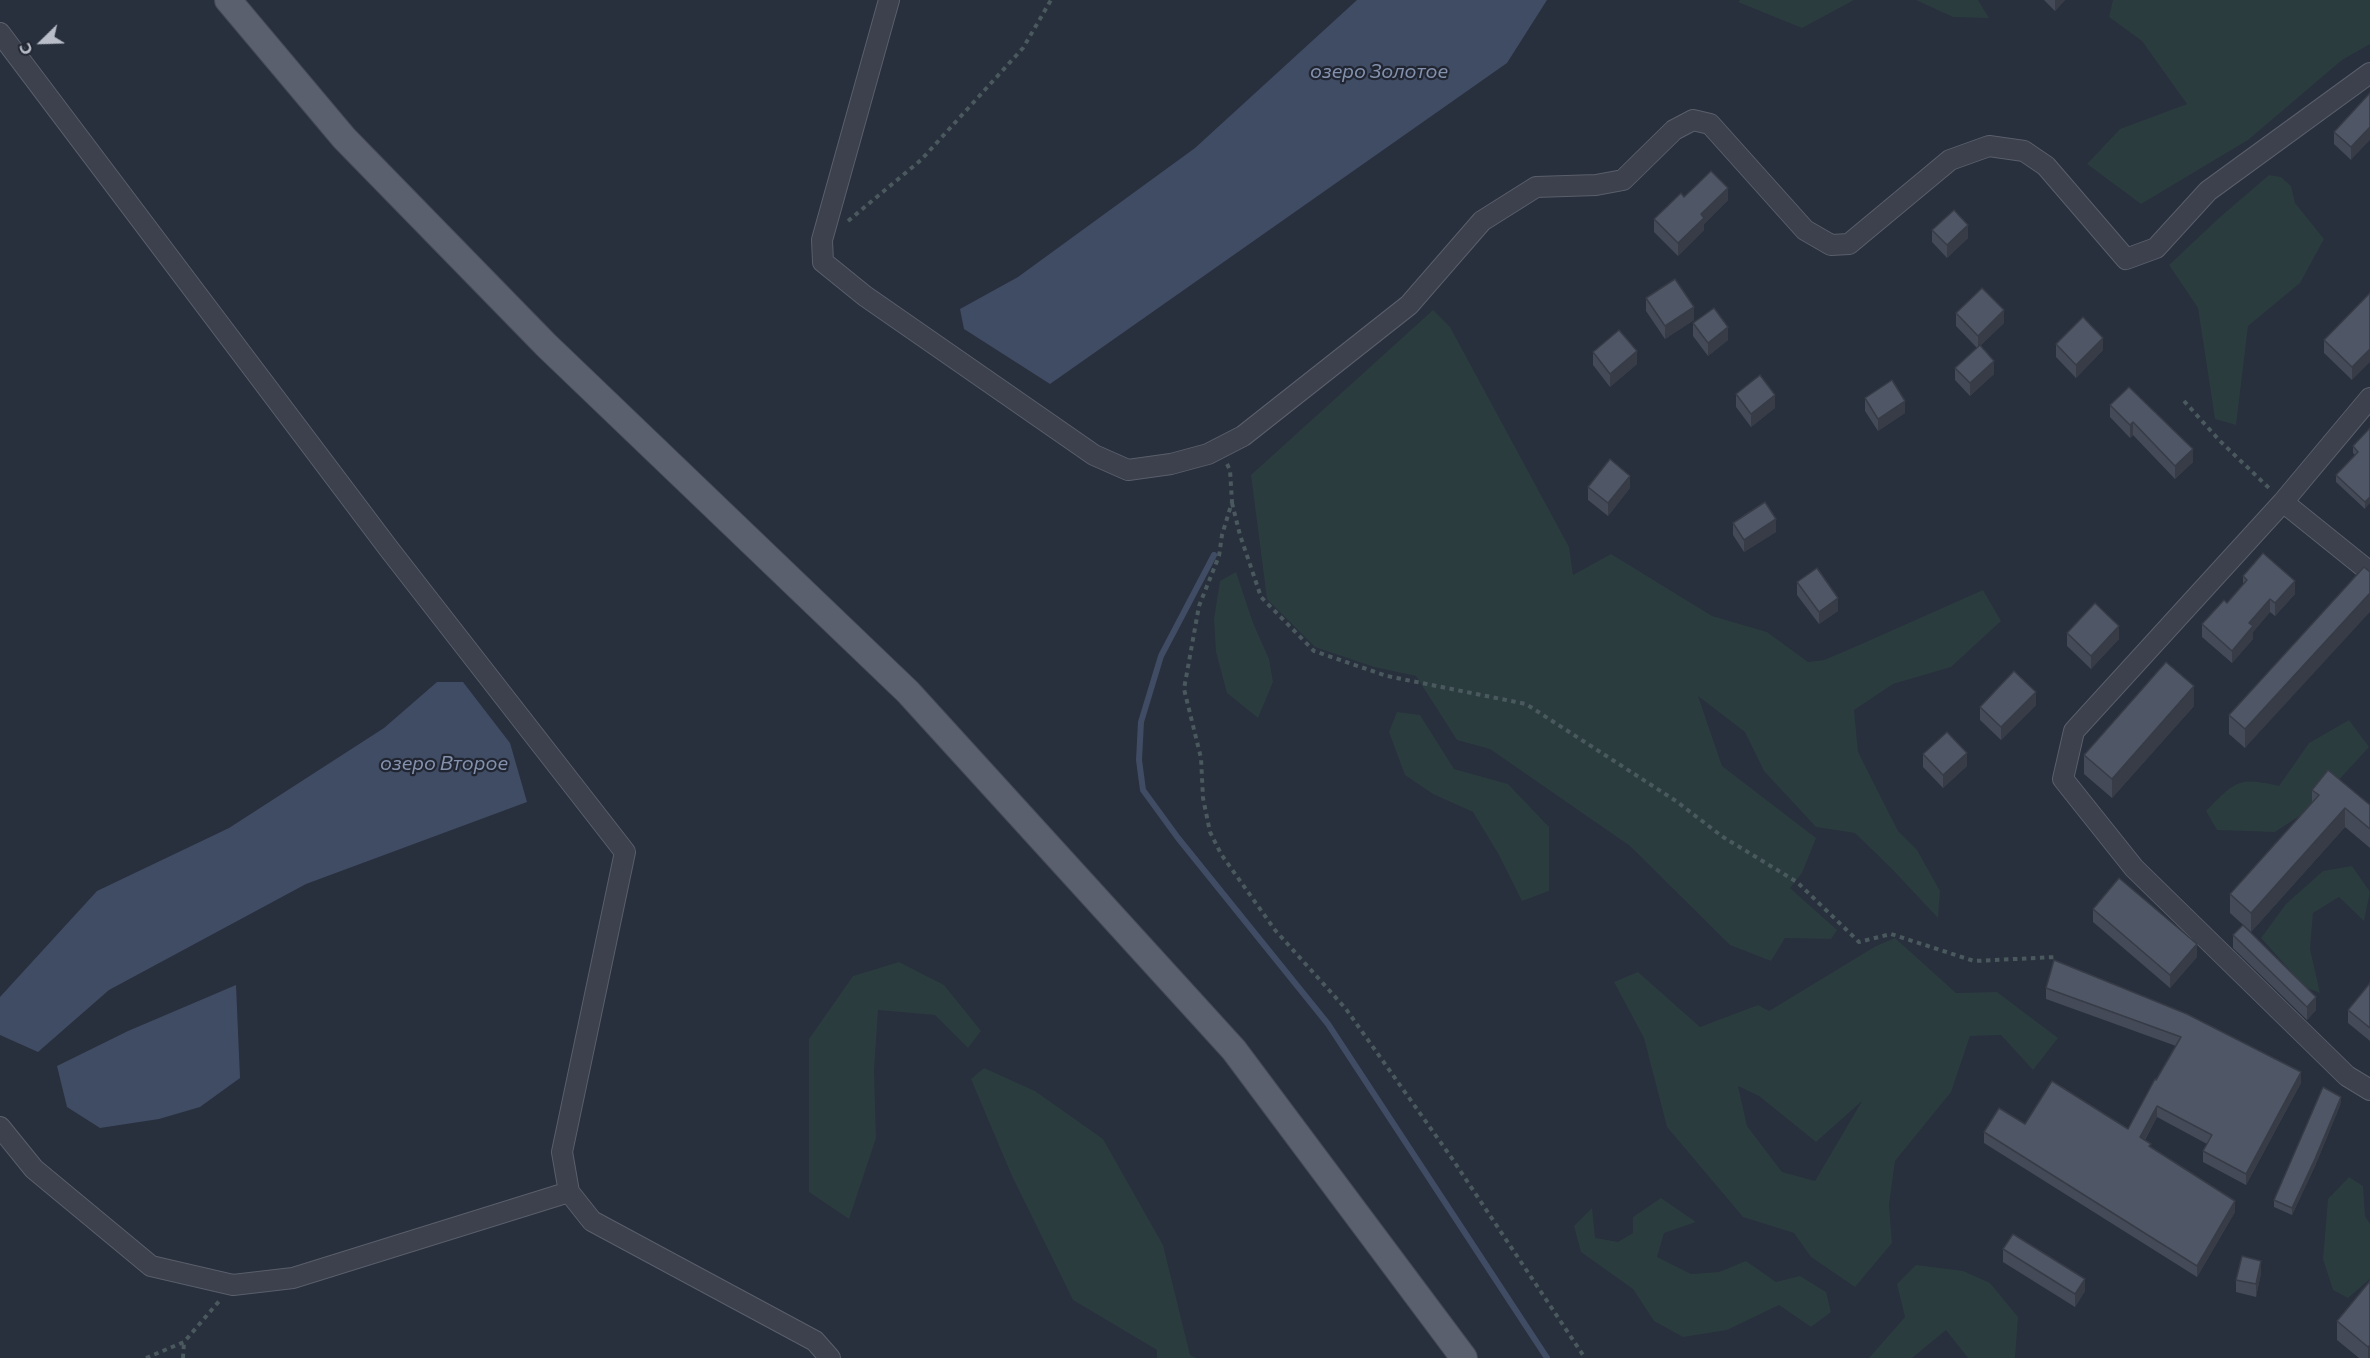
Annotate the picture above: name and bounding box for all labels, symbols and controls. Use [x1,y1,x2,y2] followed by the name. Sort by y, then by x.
[12,12,72,72] north arrow
[14,40,36,58] text: С
[1310,59,1448,83] water label: озеро Золотое
[380,751,508,775] water label: озеро Второе

